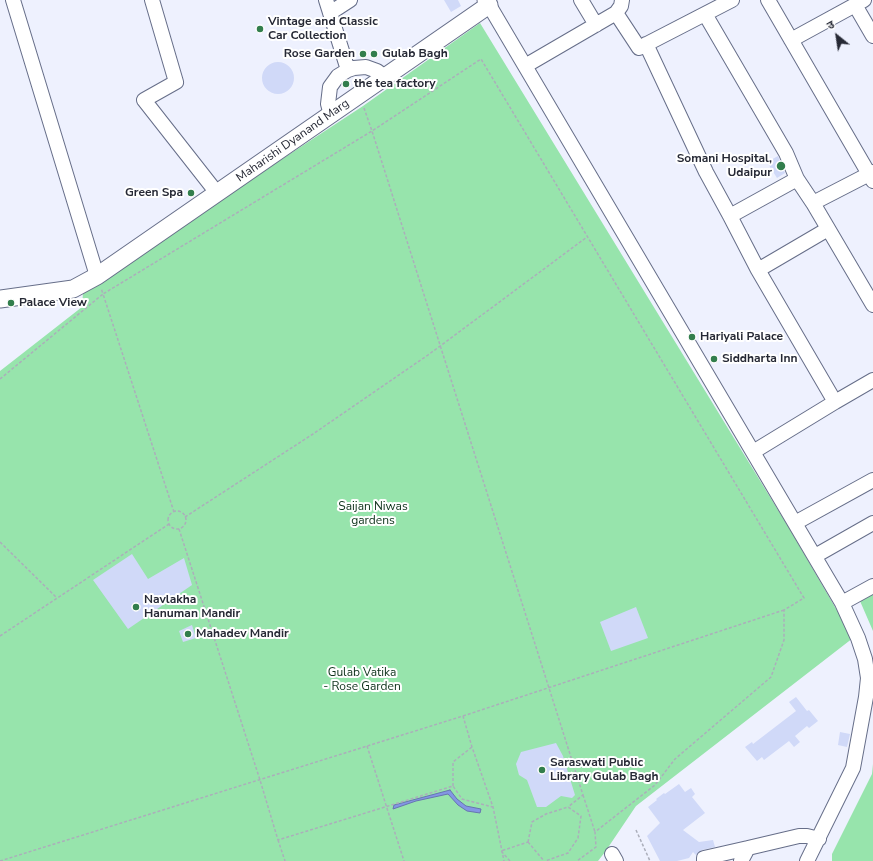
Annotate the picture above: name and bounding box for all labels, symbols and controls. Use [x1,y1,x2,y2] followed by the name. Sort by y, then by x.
[268,15,378,43] place label: Vintage and Classic Car Collection
[817,16,857,56] north arrow
[824,17,837,33] text: उ
[255,24,265,34] marker: Vintage and Classic Car Collection
[284,47,355,61] place label: Rose Garden
[382,47,448,61] place label: Gulab Bagh
[358,49,368,59] marker: Rose Garden
[369,49,379,59] marker: Gulab Bagh
[354,77,436,91] place label: the tea factory
[341,79,351,89] marker: the tea factory
[234,97,352,185] street label: Maharishi Dyanand Marg
[677,152,772,180] place label: Somani Hospital, Udaipur
[775,160,787,172] marker: Somani Hospital, Udaipur
[125,186,183,200] place label: Green Spa
[186,188,196,198] marker: Green Spa
[19,296,87,310] place label: Palace View
[6,298,16,308] marker: Palace View
[700,330,783,344] place label: Hariyali Palace
[687,332,697,342] marker: Hariyali Palace
[722,352,797,366] place label: Siddharta Inn
[709,354,719,364] marker: Siddharta Inn
[338,500,408,528] park label: Saijan Niwas gardens
[144,593,240,621] place label: Navlakha Hanuman Mandir
[131,602,141,612] marker: Navlakha Hanuman Mandir
[196,627,289,641] place label: Mahadev Mandir
[183,629,193,639] marker: Mahadev Mandir
[323,666,401,694] park label: Gulab Vatika - Rose Garden
[550,756,659,784] place label: Saraswati Public Library Gulab Bagh
[537,765,547,775] marker: Saraswati Public Library Gulab Bagh

